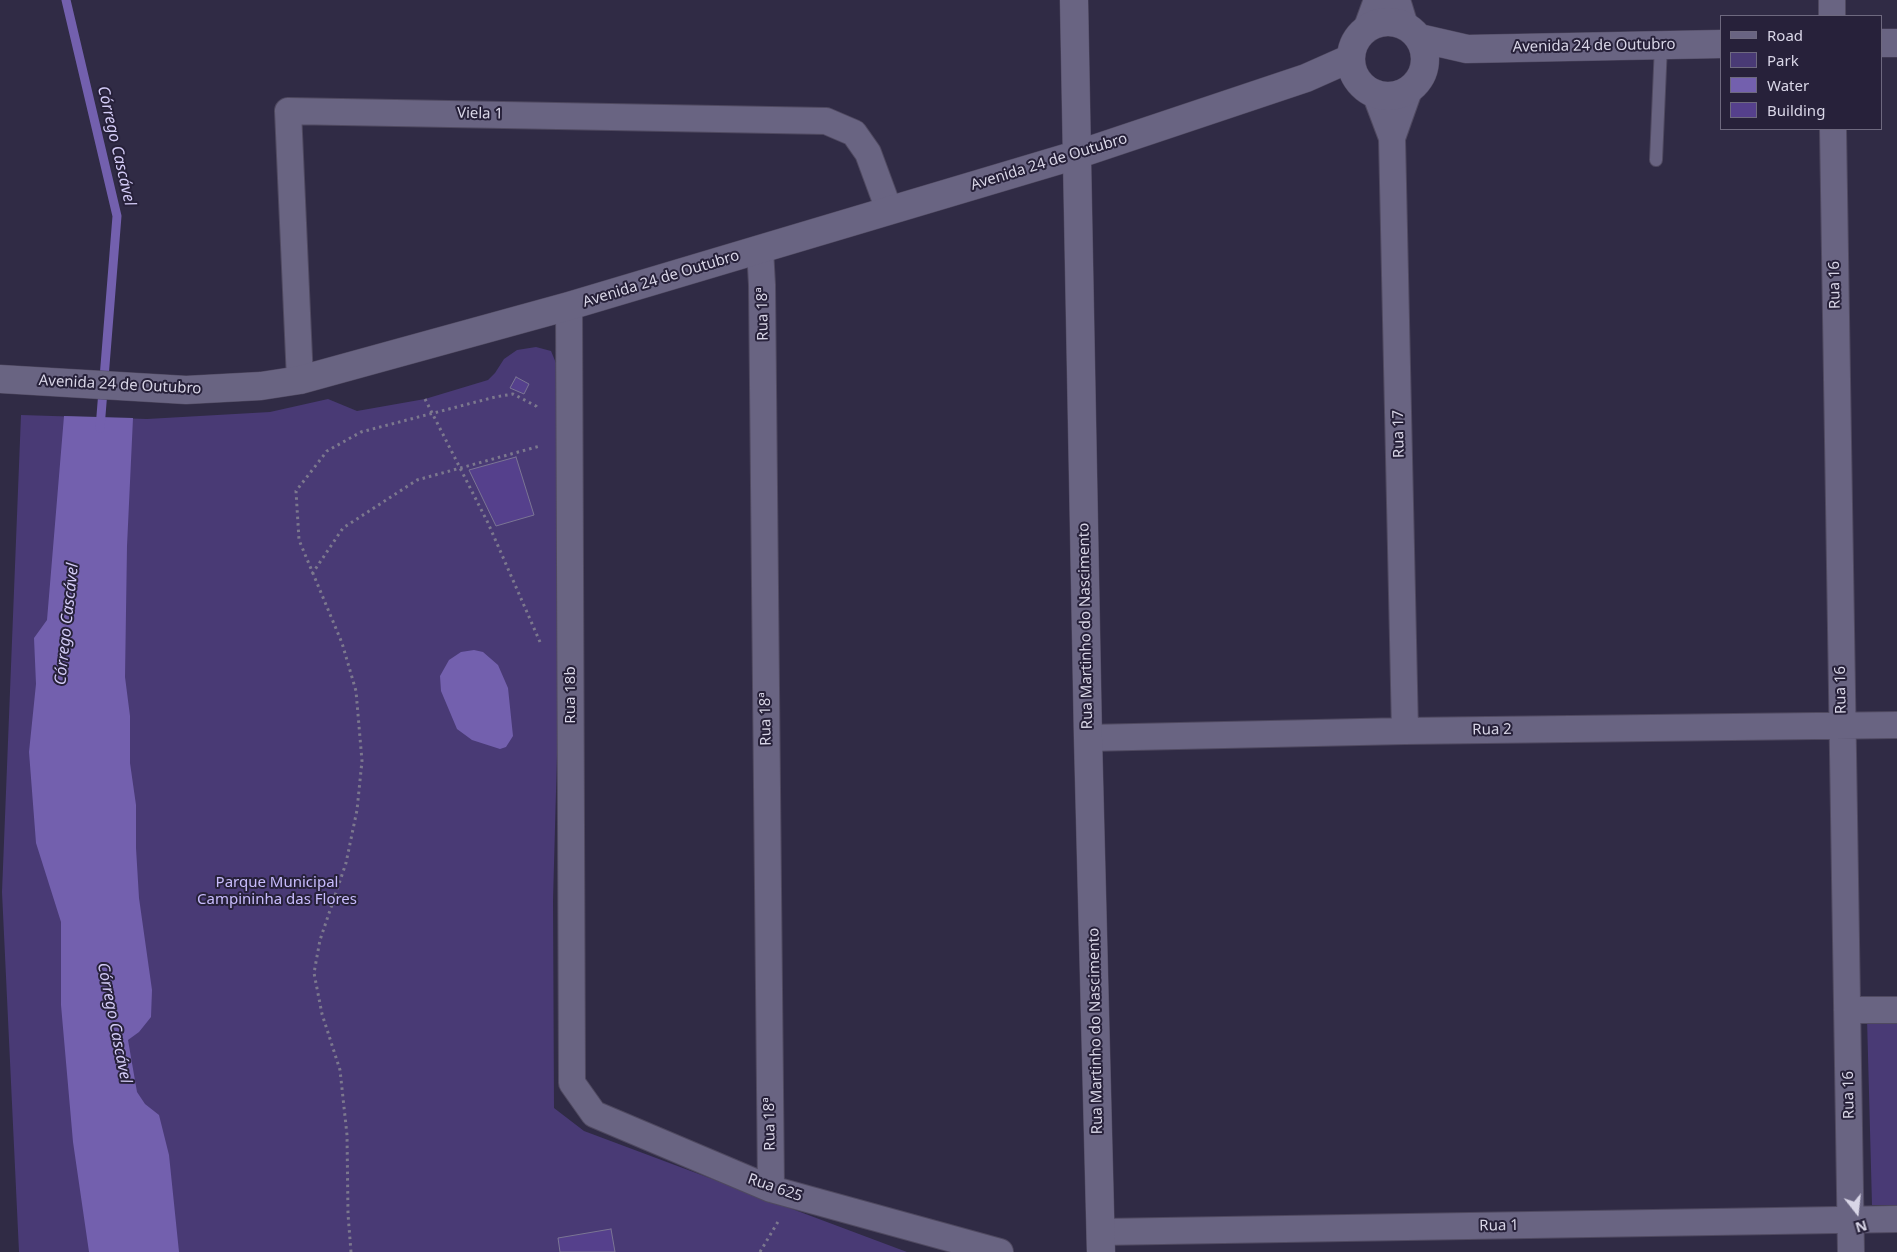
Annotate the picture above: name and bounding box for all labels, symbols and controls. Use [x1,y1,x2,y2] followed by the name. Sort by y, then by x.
[1720,15,1882,130] legend
[1767,25,1803,45] text: Road
[1512,36,1676,56] street label: Avenida 24 de Outubro
[1767,50,1799,70] text: Park
[1767,75,1809,95] text: Water
[93,84,139,208] water label: Córrego Cascável
[1767,100,1825,120] text: Building
[457,105,503,123] street label: Viela 1
[968,130,1130,194] street label: Avenida 24 de Outubro
[580,247,742,311] street label: Avenida 24 de Outubro
[1826,261,1844,309] street label: Rua 16
[754,287,772,341] street label: Rua 18ª
[38,372,202,398] street label: Avenida 24 de Outubro
[1390,410,1408,458] street label: Rua 17
[1075,523,1097,729] street label: Rua Martinho do Nascimento
[51,562,83,686] water label: Córrego Cascável
[562,666,580,724] street label: Rua 18b
[1832,666,1850,714] street label: Rua 16
[757,692,775,746] street label: Rua 18ª
[1472,721,1512,739] street label: Rua 2
[197,874,357,909] park label: Parque Municipal Campininha das Flores
[1085,928,1107,1134] street label: Rua Martinho do Nascimento
[93,961,135,1085] water label: Córrego Cascável
[1840,1071,1858,1119] street label: Rua 16
[761,1097,779,1151] street label: Rua 18ª
[745,1170,805,1206] street label: Rua 625
[1832,1187,1882,1237] north arrow
[1853,1216,1869,1238] text: N
[1479,1217,1519,1235] street label: Rua 1

